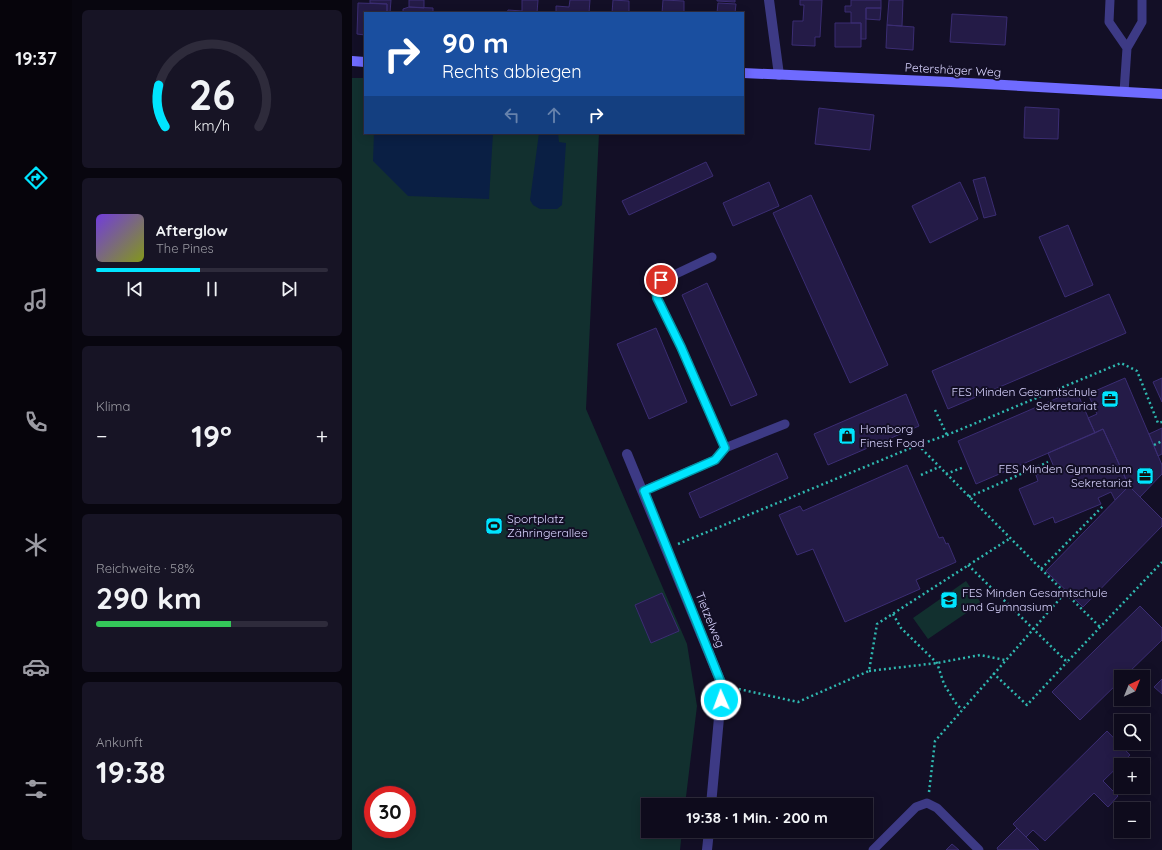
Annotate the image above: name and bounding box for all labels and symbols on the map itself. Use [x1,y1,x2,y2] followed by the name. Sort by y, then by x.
[904,59,1002,80] street label: Petershäger Weg
[644,263,678,297] pin
[951,384,1097,413] place label: FES Minden Gesamtschule Sekretariat
[1100,389,1120,409] office icon: FES Minden Gesamtschule Sekretariat
[860,421,924,450] place label: Homborg Finest Food
[837,426,857,446] shop icon: Homborg Finest Food
[998,461,1132,490] place label: FES Minden Gymnasium Sekretariat
[1135,466,1155,486] office icon: FES Minden Gymnasium Sekretariat
[507,511,588,540] place label: Sportplatz Zähringerallee
[484,516,504,536] sports icon: Sportplatz Zähringerallee
[962,585,1108,614] place label: FES Minden Gesamtschule und Gymnasium
[692,590,728,650] street label: Tietzelweg
[939,590,959,610] school or university icon: FES Minden Gesamtschule und Gymnasium
[1114,670,1150,706] north arrow
[700,679,742,721] position arrow
[364,786,416,838] speed limit sign: 30

